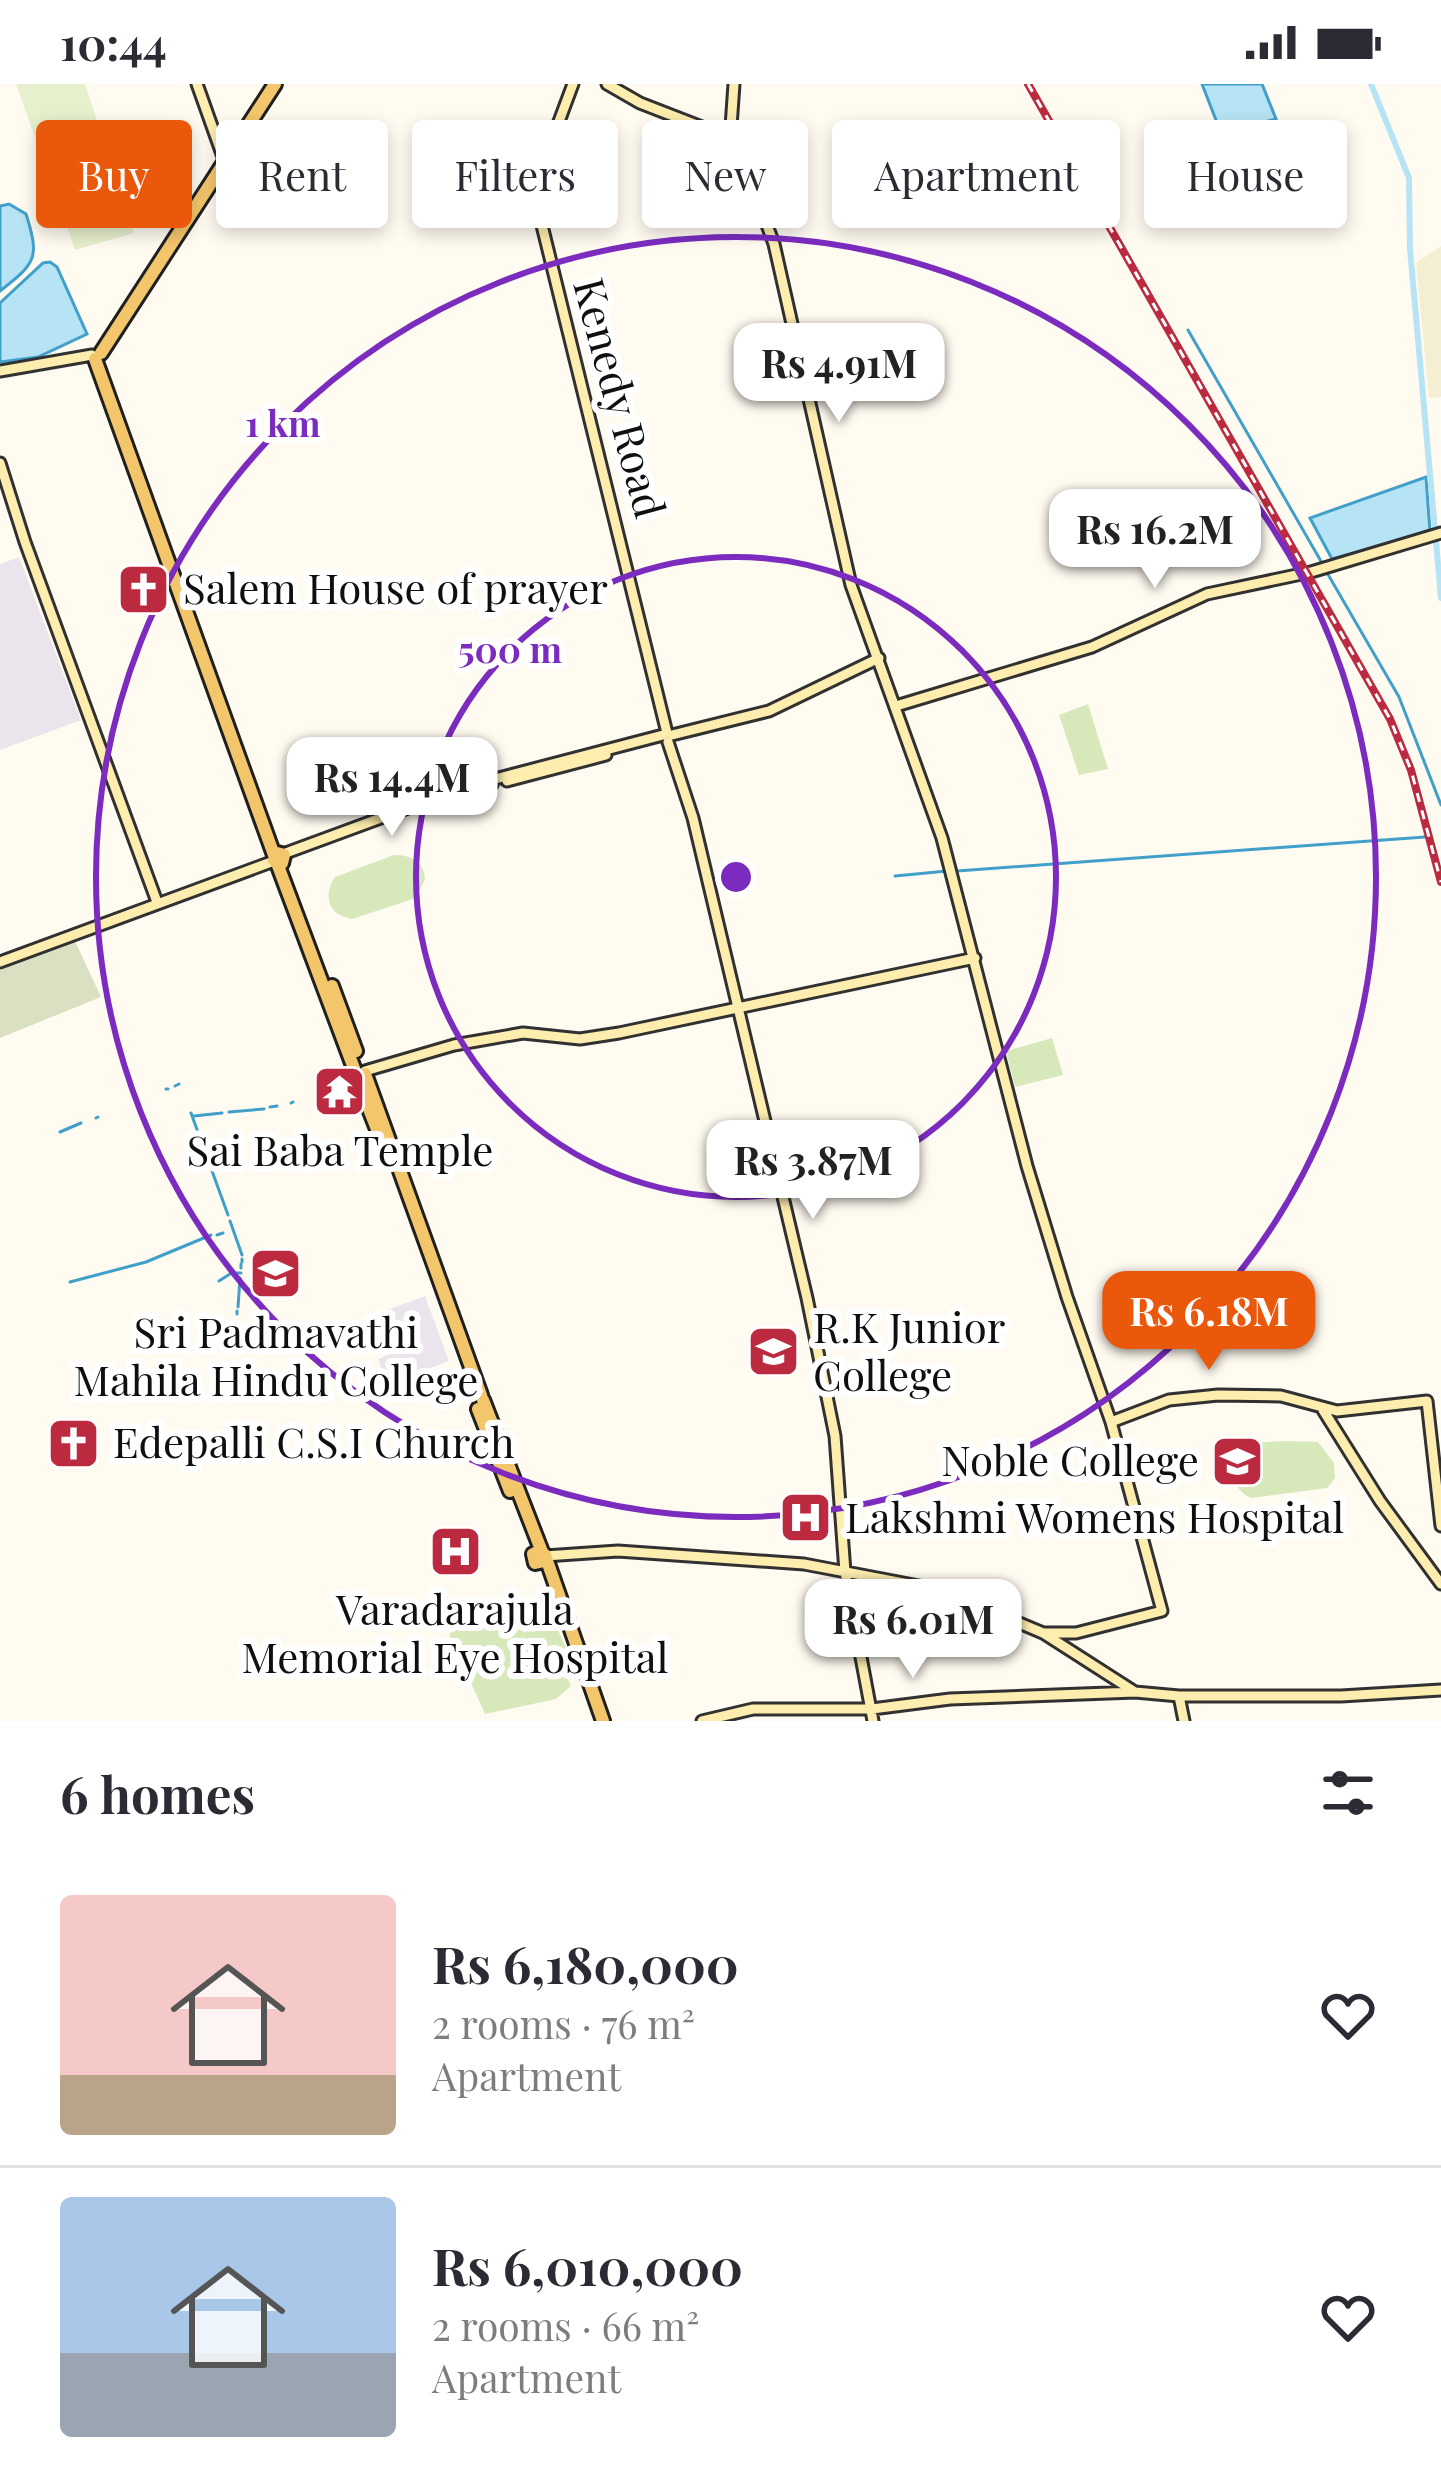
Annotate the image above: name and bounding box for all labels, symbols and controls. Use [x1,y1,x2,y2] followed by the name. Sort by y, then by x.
[60,12,167,72] text: 10:44
[36,120,192,228] chip: Buy
[216,120,388,228] chip: Rent
[412,120,618,228] chip: Filters
[642,120,808,228] chip: New
[832,120,1120,228] chip: Apartment
[1144,120,1347,228] chip: House
[562,272,680,523] street label: Kenedy Road
[715,323,963,425] pin: Rs 4.91M
[761,336,917,388] text: Rs 4.91M
[245,398,321,446] text: 1 km
[1031,489,1279,591] pin: Rs 16.2M
[1076,502,1234,554] text: Rs 16.2M
[183,559,608,615] place label: Salem House of prayer
[116,561,172,617] church icon: Salem House of prayer
[458,624,562,672] text: 500 m
[268,737,516,839] pin: Rs 14.4M
[314,750,470,802] text: Rs 14.4M
[715,856,757,898] centre of rings
[312,1064,368,1120] temple icon: Sai Baba Temple
[689,1120,937,1222] pin: Rs 3.87M
[186,1121,494,1177] place label: Sai Baba Temple
[733,1133,893,1185] text: Rs 3.87M
[248,1246,304,1302] school or university icon: Sri Padmavathi Mahila Hindu College
[1085,1271,1333,1373] pin: Rs 6.18M
[1129,1284,1289,1336] text: Rs 6.18M
[813,1298,1006,1402] place label: R.K Junior College
[74,1303,478,1407] place label: Sri Padmavathi Mahila Hindu College
[746,1324,802,1380] school or university icon: R.K Junior College
[113,1413,515,1469] place label: Edepalli C.S.I Church
[46,1415,102,1471] church icon: Edepalli C.S.I Church
[941,1431,1199,1487] place label: Noble College
[1210,1433,1266,1489] school or university icon: Noble College
[845,1488,1344,1544] place label: Lakshmi Womens Hospital
[778,1490,834,1546] hospital icon: Lakshmi Womens Hospital
[427,1523,483,1579] hospital icon: Varadarajula Memorial Eye Hospital
[789,1579,1037,1681] pin: Rs 6.01M
[241,1580,669,1684] place label: Varadarajula Memorial Eye Hospital
[832,1592,994,1644] text: Rs 6.01M
[60,1759,255,1827] text: 6 homes
[1315,1760,1381,1826] icon: filters
[432,1929,739,1997] text: Rs 6,180,000
[156,1943,300,2087] icon: home
[1315,1982,1381,2048] icon: heart
[432,1997,695,2049] text: 2 rooms · 76 m²
[432,2049,621,2101] text: Apartment
[432,2231,743,2299] text: Rs 6,010,000
[156,2245,300,2389] icon: home
[1315,2284,1381,2350] icon: heart
[432,2299,699,2351] text: 2 rooms · 66 m²
[432,2351,621,2403] text: Apartment

